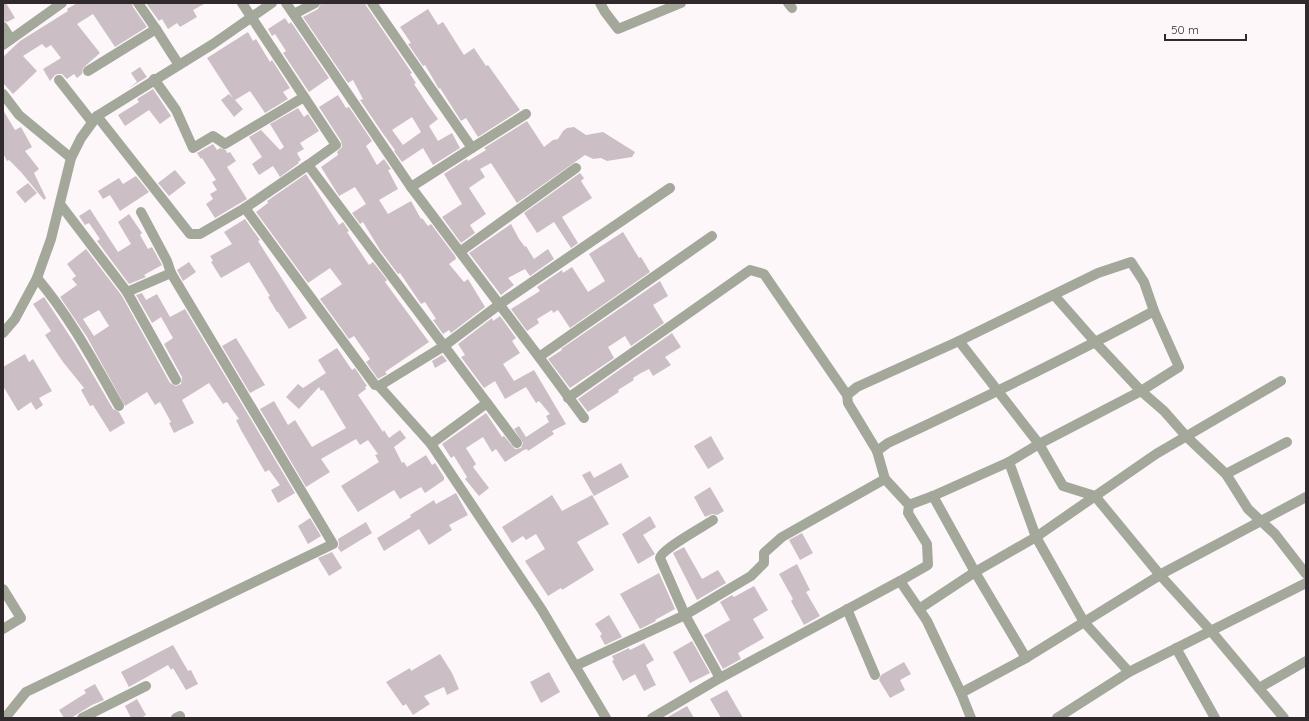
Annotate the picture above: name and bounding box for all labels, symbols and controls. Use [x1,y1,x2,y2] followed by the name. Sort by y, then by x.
[1165,16,1246,42] scale bar
[1171,22,1199,37] text: 50 m

